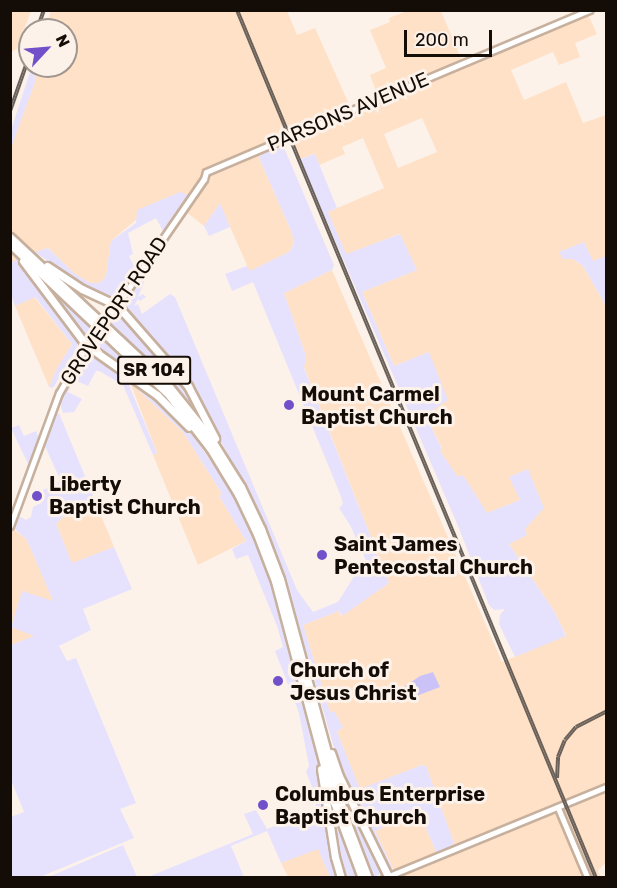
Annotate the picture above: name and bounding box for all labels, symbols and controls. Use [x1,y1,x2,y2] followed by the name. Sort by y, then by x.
[18,18,78,78] north arrow
[407,18,496,56] scale bar
[415,29,469,51] text: 200 m
[52,31,74,50] text: N
[263,67,433,157] street label: PARSONS AVENUE
[55,232,173,390] street label: GROVEPORT ROAD
[116,355,192,385] road number: SR 104
[301,382,453,429] place label: Mount Carmel Baptist Church
[282,398,296,412] marker: Mount Carmel Baptist Church
[49,472,201,519] place label: Liberty Baptist Church
[30,489,44,503] marker: Liberty Baptist Church
[334,532,533,579] place label: Saint James Pentecostal Church
[315,548,329,562] marker: Saint James Pentecostal Church
[290,658,417,705] place label: Church of Jesus Christ
[271,674,285,688] marker: Church of Jesus Christ
[275,782,485,829] place label: Columbus Enterprise Baptist Church
[256,798,270,812] marker: Columbus Enterprise Baptist Church

